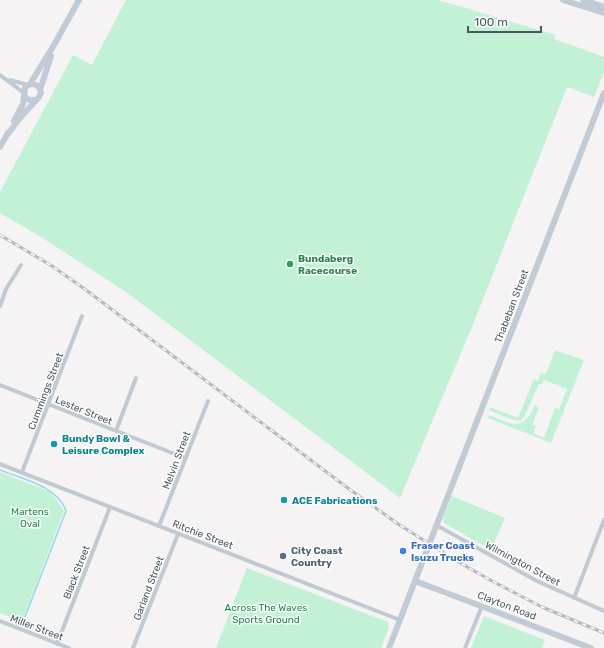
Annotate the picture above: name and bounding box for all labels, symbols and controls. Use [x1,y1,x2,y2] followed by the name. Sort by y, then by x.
[468,8,541,34] scale bar
[474,15,508,29] text: 100 m
[298,253,357,277] place label: Bundaberg Racecourse
[285,259,295,269] marker: Bundaberg Racecourse
[492,268,531,345] street label: Thabeban Street
[26,351,66,431] street label: Cummings Street
[53,394,114,428] street label: Lester Street
[160,429,194,491] street label: Melvin Street
[62,433,144,457] place label: Bundy Bowl & Leisure Complex
[49,439,59,449] marker: Bundy Bowl & Leisure Complex
[279,495,289,505] marker: ACE Fabrications
[292,495,378,507] place label: ACE Fabrications
[11,506,49,530] park label: Martens Oval
[171,518,235,552] street label: Ritchie Street
[483,539,562,589] street label: Wilmington Street
[411,540,475,564] place label: Fraser Coast Isuzu Trucks
[61,544,93,601] street label: Black Street
[291,545,343,569] place label: City Coast Country
[398,546,408,556] marker: Fraser Coast Isuzu Trucks
[278,551,288,561] marker: City Coast Country
[131,555,167,622] street label: Garland Street
[476,589,538,623] street label: Clayton Road
[225,602,307,626] park label: Across The Waves Sports Ground
[8,612,65,644] street label: Miller Street

